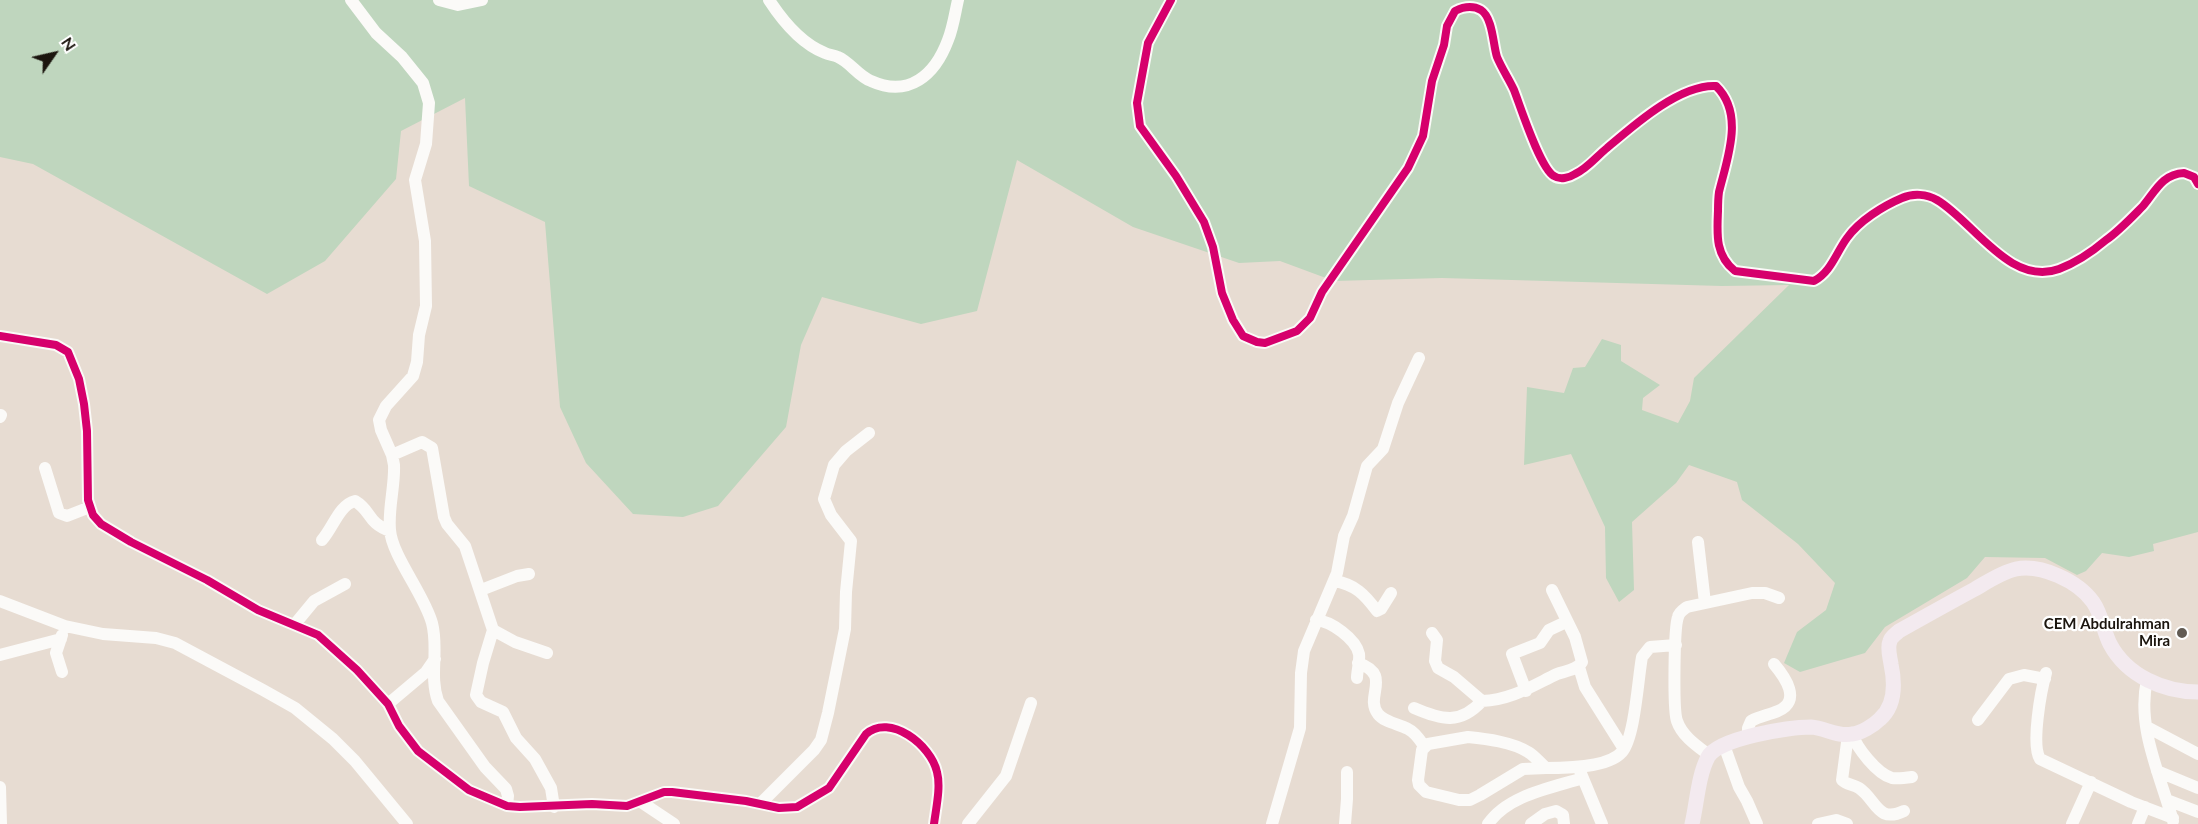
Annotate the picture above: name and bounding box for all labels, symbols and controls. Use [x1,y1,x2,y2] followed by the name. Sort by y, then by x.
[24,24,84,84] north arrow
[58,33,81,54] text: N
[2044,615,2170,650] place label: CEM Abdulrahman Mira
[2175,626,2189,640] marker: CEM Abdulrahman Mira

